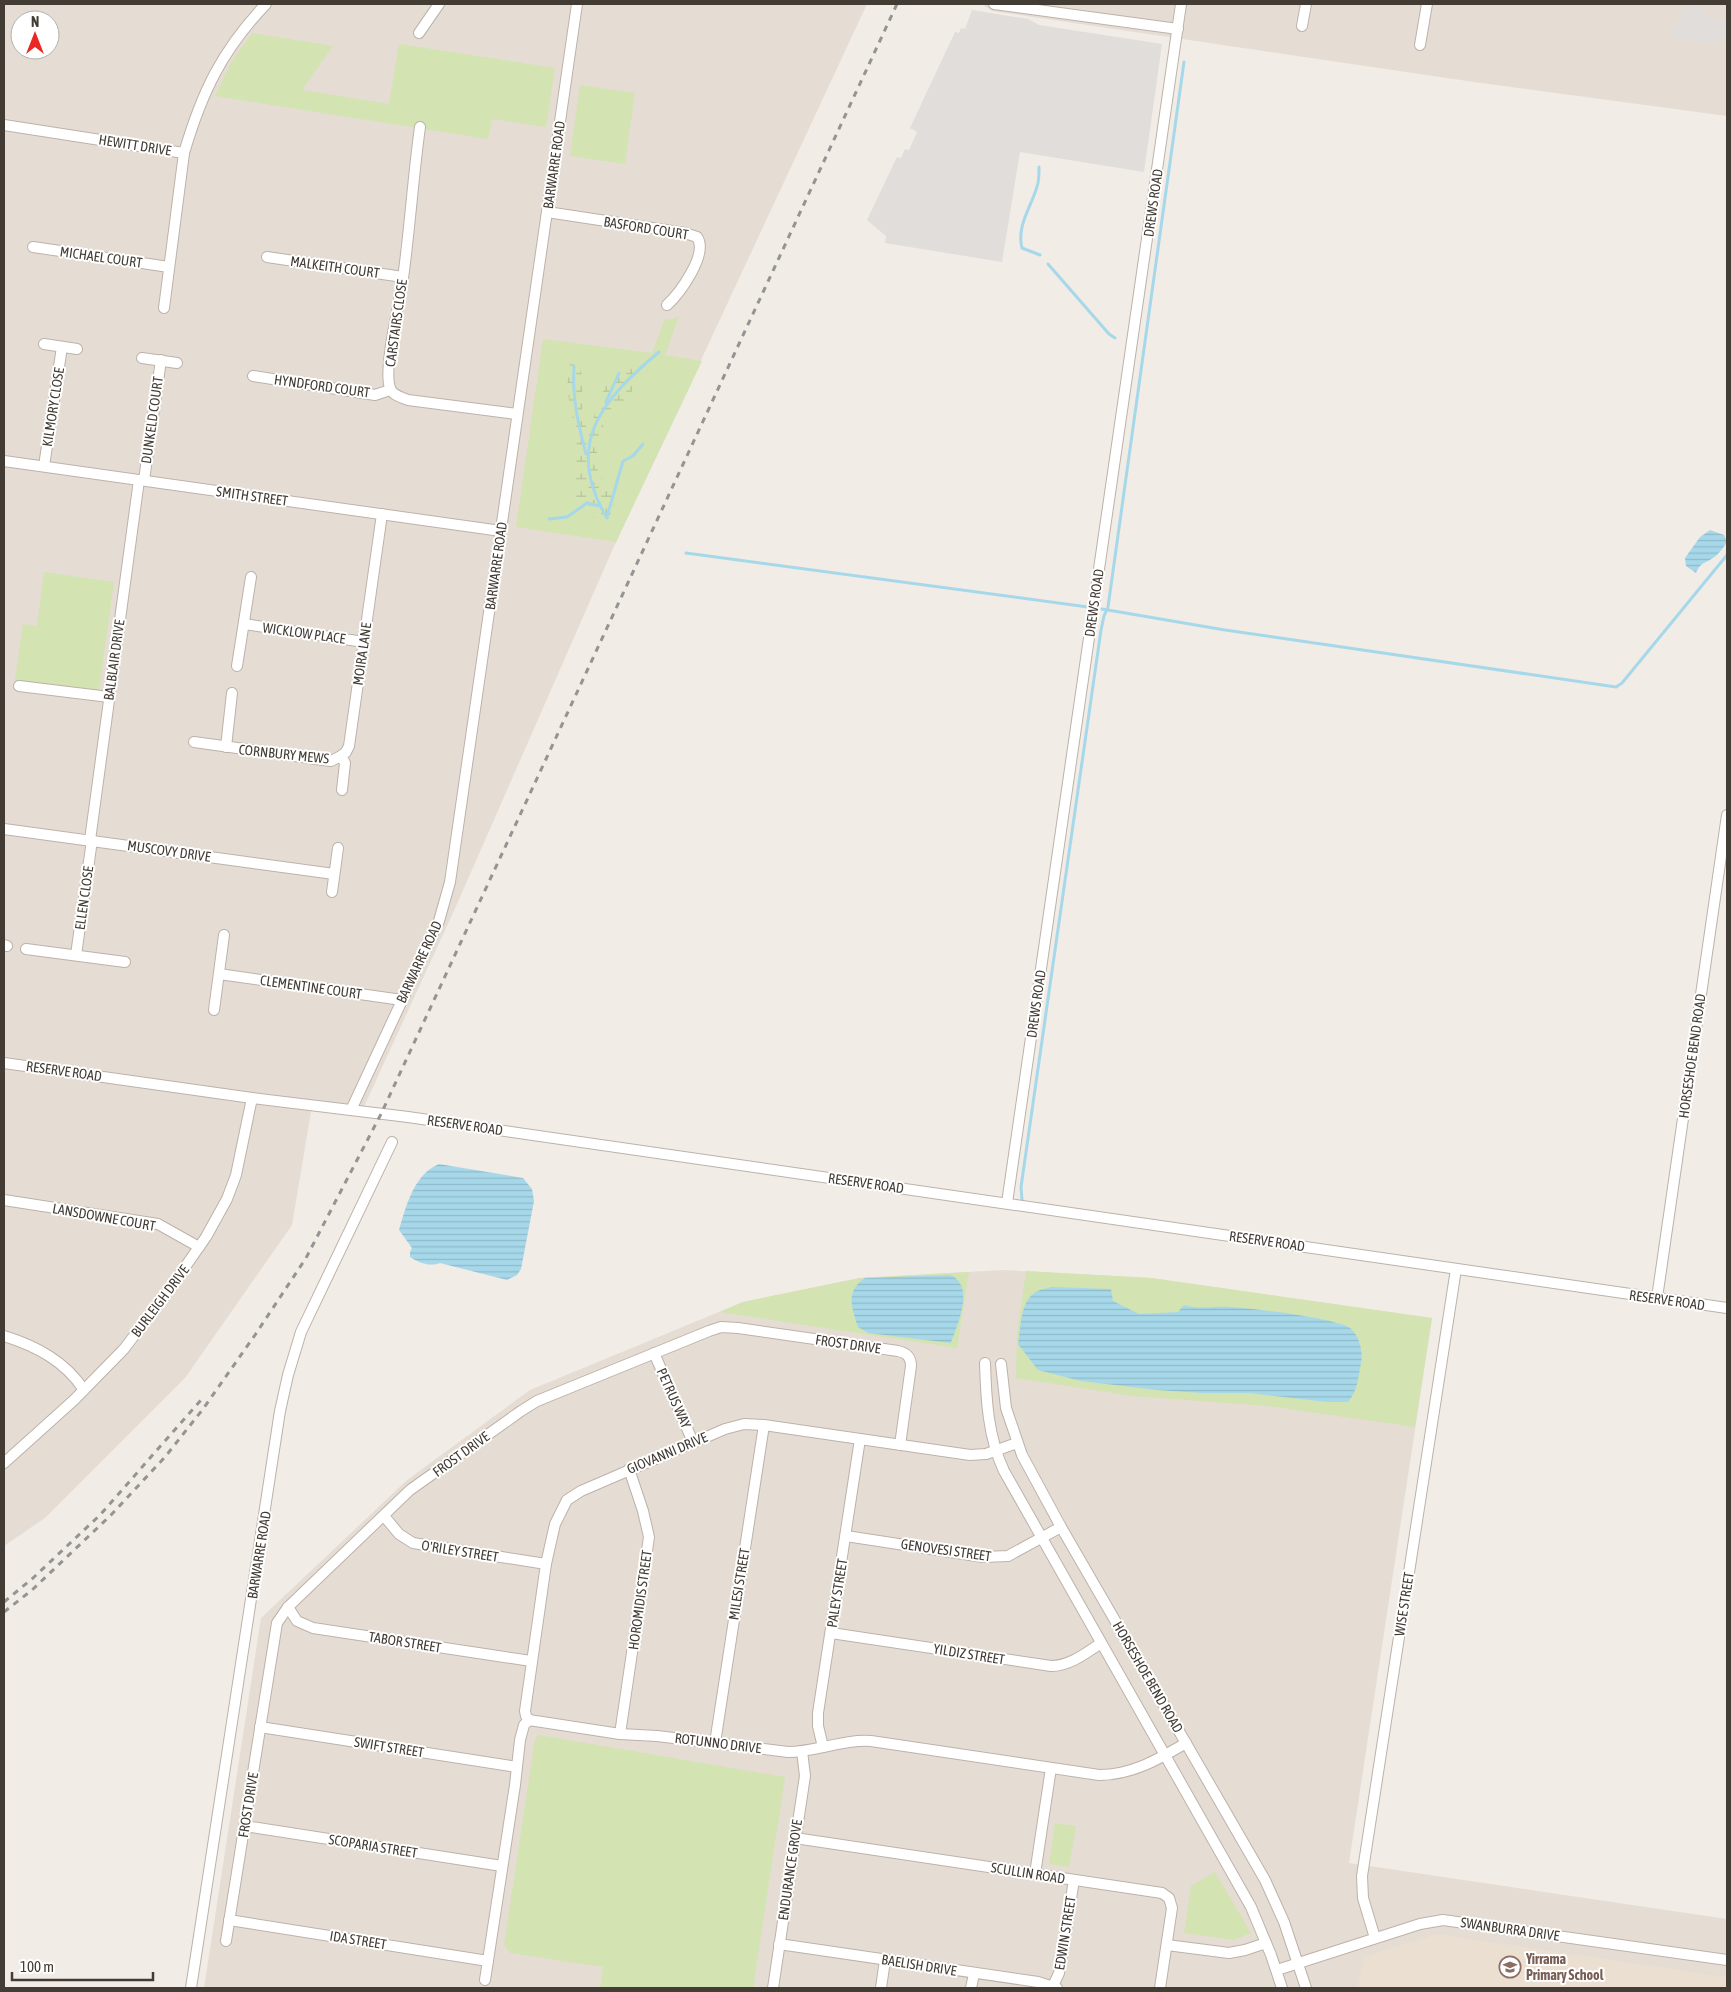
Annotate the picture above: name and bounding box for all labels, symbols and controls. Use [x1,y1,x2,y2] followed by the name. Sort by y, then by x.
[10,10,60,60] north arrow
[31,14,39,30] text: N
[540,120,568,210] street label: BARWARRE ROAD
[98,131,172,159] street label: HEWITT DRIVE
[1140,168,1166,238] street label: DREWS ROAD
[602,213,690,243] street label: BASFORD COURT
[59,243,143,271] street label: MICHAEL COURT
[289,253,381,281] street label: MALKEITH COURT
[382,278,410,368] street label: CARSTAIRS CLOSE
[39,366,67,448] street label: KILMORY CLOSE
[273,371,371,401] street label: HYNDFORD COURT
[138,375,166,465] street label: DUNKELD COURT
[215,483,289,509] street label: SMITH STREET
[482,521,510,611] street label: BARWARRE ROAD
[1081,568,1107,638] street label: DREWS ROAD
[100,618,128,701] street label: BALBLAIR DRIVE
[262,619,347,647] street label: WICKLOW PLACE
[350,621,374,687] street label: MOIRA LANE
[238,741,330,767] street label: CORNBURY MEWS
[126,837,212,865] street label: MUSCOVY DRIVE
[72,865,96,931] street label: ELLEN CLOSE
[393,918,445,1006] street label: BARWARRE ROAD
[1023,969,1049,1039] street label: DREWS ROAD
[259,972,363,1002] street label: CLEMENTINE COURT
[1675,993,1709,1119] street label: HORSESHOE BEND ROAD
[25,1058,103,1084] street label: RESERVE ROAD
[426,1112,504,1138] street label: RESERVE ROAD
[827,1170,905,1196] street label: RESERVE ROAD
[51,1200,157,1234] street label: LANSDOWNE COURT
[1228,1228,1306,1254] street label: RESERVE ROAD
[128,1262,192,1340] street label: BURLEIGH DRIVE
[1628,1287,1706,1313] street label: RESERVE ROAD
[814,1331,882,1357] street label: FROST DRIVE
[654,1365,695,1431] street label: PETRUS WAY
[430,1428,492,1480] street label: FROST DRIVE
[624,1429,710,1477] street label: GIOVANNI DRIVE
[244,1510,274,1600] street label: BARWARRE ROAD
[900,1536,992,1564] street label: GENOVESI STREET
[420,1537,500,1565] street label: O'RILEY STREET
[725,1547,753,1621] street label: MILESI STREET
[625,1549,655,1651] street label: HOROMIDIS STREET
[824,1557,850,1629] street label: PALEY STREET
[1391,1571,1417,1637] street label: WISE STREET
[1110,1619,1186,1736] street label: HORSESHOE BEND ROAD
[368,1628,442,1656] street label: TABOR STREET
[932,1640,1006,1668] street label: YILDIZ STREET
[674,1730,762,1756] street label: ROTUNNO DRIVE
[353,1734,425,1760] street label: SWIFT STREET
[235,1771,261,1839] street label: FROST DRIVE
[775,1818,805,1922] street label: ENDURANCE GROVE
[327,1831,419,1861] street label: SCOPARIA STREET
[990,1859,1066,1887] street label: SCULLIN ROAD
[1051,1895,1079,1971] street label: EDWIN STREET
[1459,1914,1561,1944] street label: SWANBURRA DRIVE
[328,1928,388,1952] street label: IDA STREET
[12,1950,154,1982] scale bar
[880,1951,958,1979] street label: BAELISH DRIVE
[1525,1951,1604,1983] place label: Yirrama Primary School
[1498,1955,1522,1979] school or university icon: Yirrama Primary School
[20,1958,54,1975] text: 100 m

